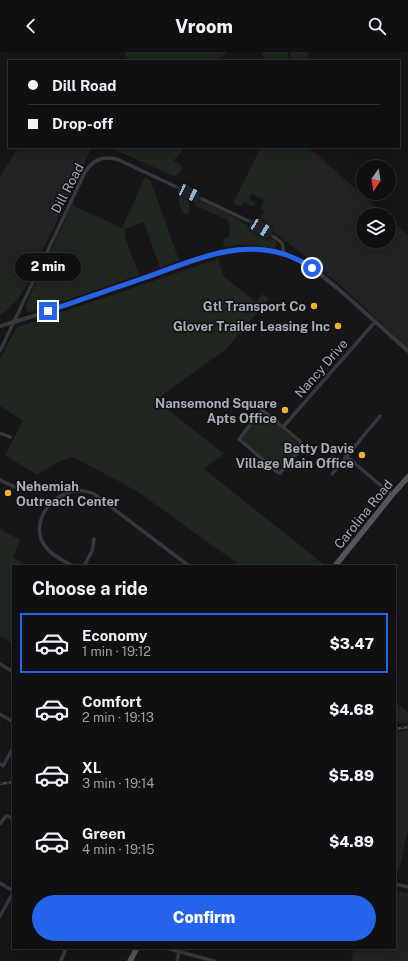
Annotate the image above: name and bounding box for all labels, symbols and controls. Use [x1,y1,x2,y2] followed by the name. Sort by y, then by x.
[20,15,42,37] icon: back
[366,15,388,37] icon: search
[175,16,233,37] text: Vroom
[52,77,116,94] text: Dill Road
[52,115,113,132] text: Drop-off
[356,160,396,200] north arrow
[356,160,396,248] map controls
[48,161,87,216] street label: Dill Road
[176,182,202,204] car
[356,208,396,248] button: layers
[248,217,274,239] car
[15,253,81,281] callout: 2 min
[31,259,65,274] text: 2 min
[303,259,321,277] route start
[203,299,306,314] place label: Gtl Transport Co
[309,301,319,311] marker: Gtl Transport Co
[39,302,57,320] route end
[173,319,330,334] place label: Glover Trailer Leasing Inc
[333,321,343,331] marker: Glover Trailer Leasing Inc
[292,336,351,401] street label: Nancy Drive
[155,396,277,426] place label: Nansemond Square Apts Office
[280,405,290,415] marker: Nansemond Square Apts Office
[236,441,354,471] place label: Betty Davis Village Main Office
[357,450,367,460] marker: Betty Davis Village Main Office
[331,477,396,552] street label: Carolina Road
[16,479,120,509] place label: Nehemiah Outreach Center
[3,488,13,498] marker: Nehemiah Outreach Center
[32,578,148,599] text: Choose a ride
[34,625,70,661] icon: car
[82,627,147,644] text: Economy
[329,635,374,652] text: $3.47
[82,644,151,659] text: 1 min · 19:12
[34,691,70,727] icon: car
[82,693,142,710] text: Comfort
[329,701,374,718] text: $4.68
[82,710,154,725] text: 2 min · 19:13
[34,757,70,793] icon: car
[82,759,101,776] text: XL
[329,767,374,784] text: $5.89
[82,776,154,791] text: 3 min · 19:14
[34,823,70,859] icon: car
[82,825,126,842] text: Green
[329,833,374,850] text: $4.89
[82,842,155,857] text: 4 min · 19:15
[32,895,376,941] button: Confirm

